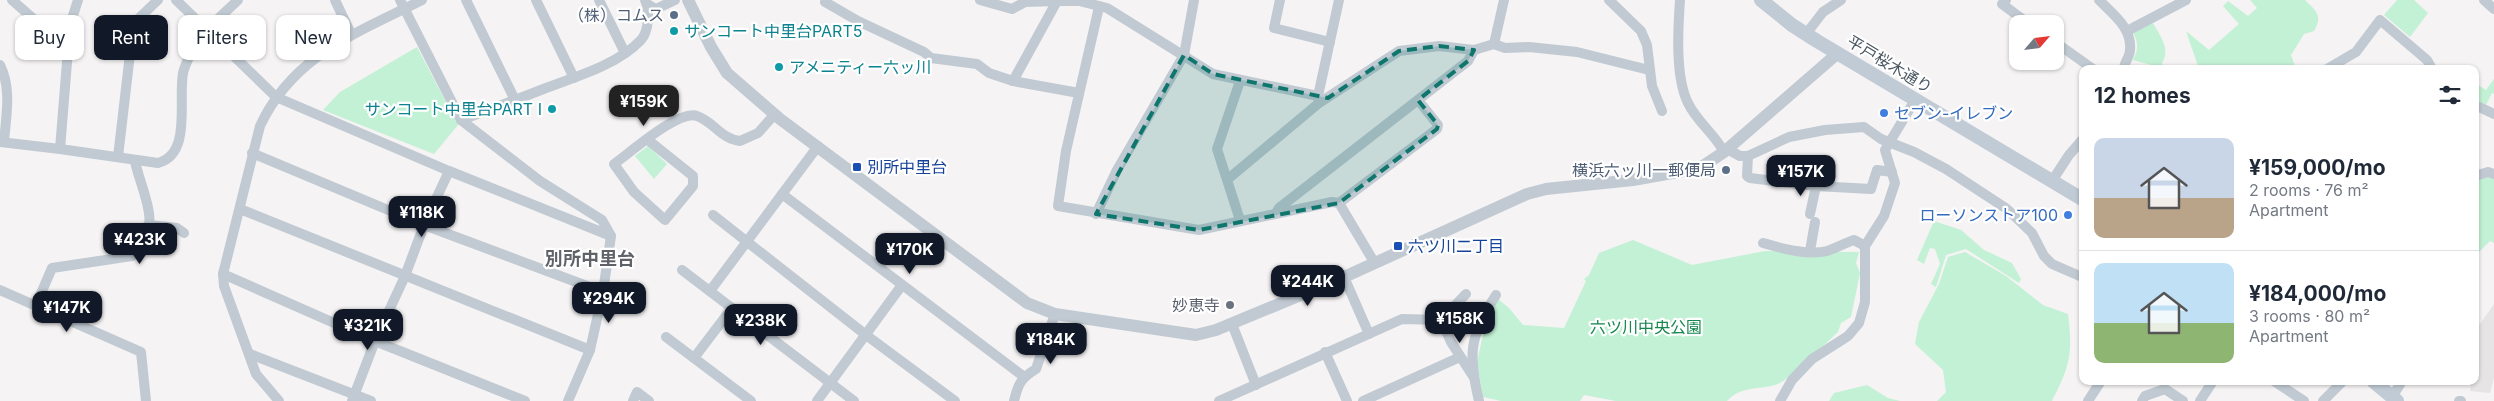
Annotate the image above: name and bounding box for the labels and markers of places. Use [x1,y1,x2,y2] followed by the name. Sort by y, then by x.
[568,5,664,25] place label: （株）コムス
[668,9,680,21] marker: （株）コムス
[684,21,862,41] place label: サンコート中里台PART5
[668,25,680,37] marker: サンコート中里台PART5
[789,57,931,77] place label: アメニティー六ッ川
[773,61,785,73] marker: アメニティー六ッ川
[609,84,679,127] pin: ¥159K
[364,99,542,119] place label: サンコート中里台PART I
[546,103,558,115] marker: サンコート中里台PART I
[1894,103,2013,123] place label: セブン-イレブン
[1878,107,1890,119] marker: セブン-イレブン
[1766,154,1836,197] pin: ¥157K
[867,157,947,177] place label: 別所中里台
[1572,160,1716,180] place label: 横浜六ッ川一郵便局
[851,161,863,173] marker: 別所中里台
[1720,164,1732,176] marker: 横浜六ッ川一郵便局
[387,196,457,238] pin: ¥118K
[1920,205,2058,225] place label: ローソンストア100
[2062,209,2074,221] marker: ローソンストア100
[105,222,175,265] pin: ¥423K
[875,232,945,275] pin: ¥170K
[1408,236,1504,256] place label: 六ツ川二丁目
[1392,240,1404,252] marker: 六ツ川二丁目
[1273,264,1343,307] pin: ¥244K
[574,282,644,324] pin: ¥294K
[32,290,102,333] pin: ¥147K
[1172,295,1220,315] place label: 妙恵寺
[1224,299,1236,311] marker: 妙恵寺
[1425,302,1495,344] pin: ¥158K
[726,304,796,346] pin: ¥238K
[333,308,403,351] pin: ¥321K
[1016,322,1086,365] pin: ¥184K

